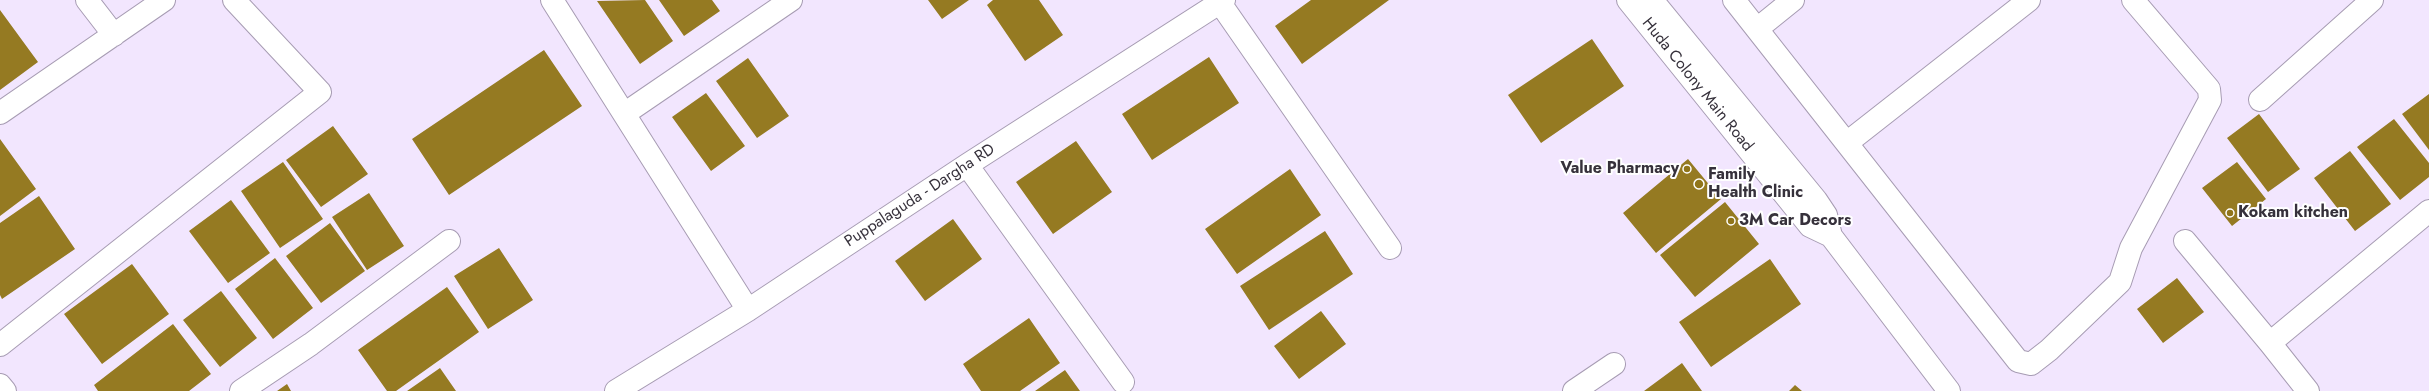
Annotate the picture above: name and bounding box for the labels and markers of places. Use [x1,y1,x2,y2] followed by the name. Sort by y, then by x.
[1560,159,1679,179] place label: Value Pharmacy
[1682,164,1692,174] marker: Value Pharmacy
[1708,165,1803,203] place label: Family Health Clinic
[1693,178,1705,190] marker: Family Health Clinic
[2238,203,2348,223] place label: Kokam kitchen
[2225,208,2235,218] marker: Kokam kitchen
[1739,211,1851,231] place label: 3M Car Decors
[1726,216,1736,226] marker: 3M Car Decors

